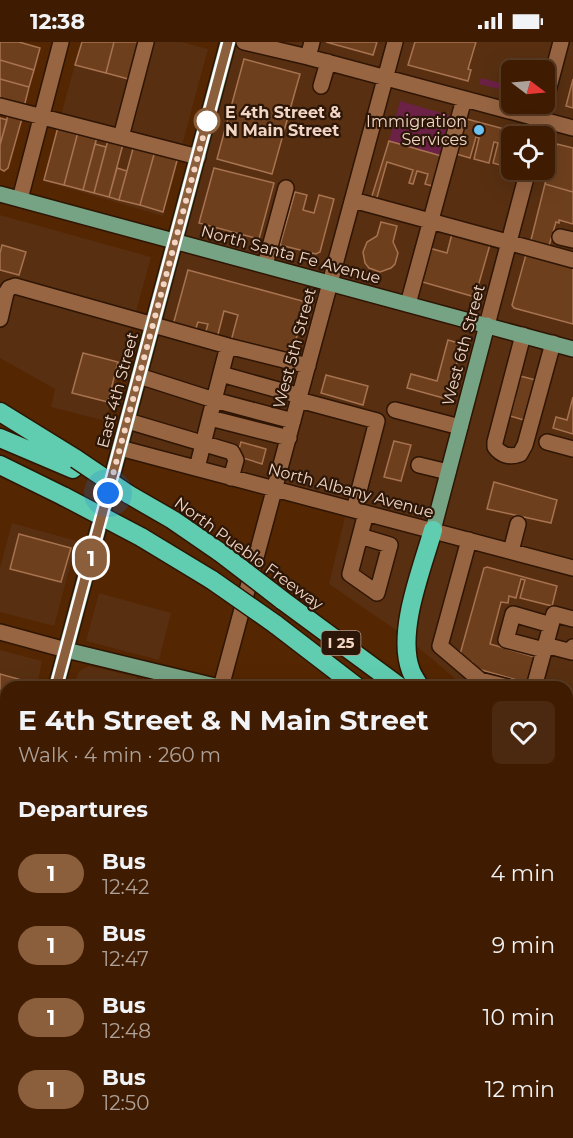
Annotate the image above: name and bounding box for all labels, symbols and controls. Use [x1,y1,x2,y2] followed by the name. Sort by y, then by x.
[30,8,85,35] text: 12:38
[501,60,555,114] north arrow
[501,60,555,180] map controls
[225,103,341,140] place label: E 4th Street & N Main Street
[194,108,220,134] marker: E 4th Street & N Main Street
[366,112,467,149] place label: Immigration Services
[472,123,486,137] marker: Immigration Services
[501,126,555,180] button: locate
[199,221,383,288] street label: North Santa Fe Avenue
[438,282,489,408] street label: West 6th Street
[269,285,320,410] street label: West 5th Street
[93,330,142,450] street label: East 4th Street
[266,459,436,522] street label: North Albany Avenue
[93,478,123,508] your location
[171,493,327,614] street label: North Pueblo Freeway
[72,538,110,578] line badge: 1
[87,546,95,571] text: 1
[322,631,360,655] road number: I 25
[492,701,555,764] button: heart
[18,703,429,737] text: E 4th Street & N Main Street
[18,743,221,767] text: Walk · 4 min · 260 m
[18,796,148,823] text: Departures
[102,848,146,875] text: Bus
[491,860,555,887] text: 4 min
[47,861,55,886] text: 1
[102,875,149,899] text: 12:42
[102,920,146,947] text: Bus
[492,932,555,959] text: 9 min
[47,933,55,958] text: 1
[102,947,149,971] text: 12:47
[102,992,146,1019] text: Bus
[483,1004,555,1031] text: 10 min
[47,1005,55,1030] text: 1
[102,1019,151,1043] text: 12:48
[102,1064,146,1091] text: Bus
[485,1076,555,1103] text: 12 min
[47,1077,55,1102] text: 1
[102,1091,149,1115] text: 12:50

